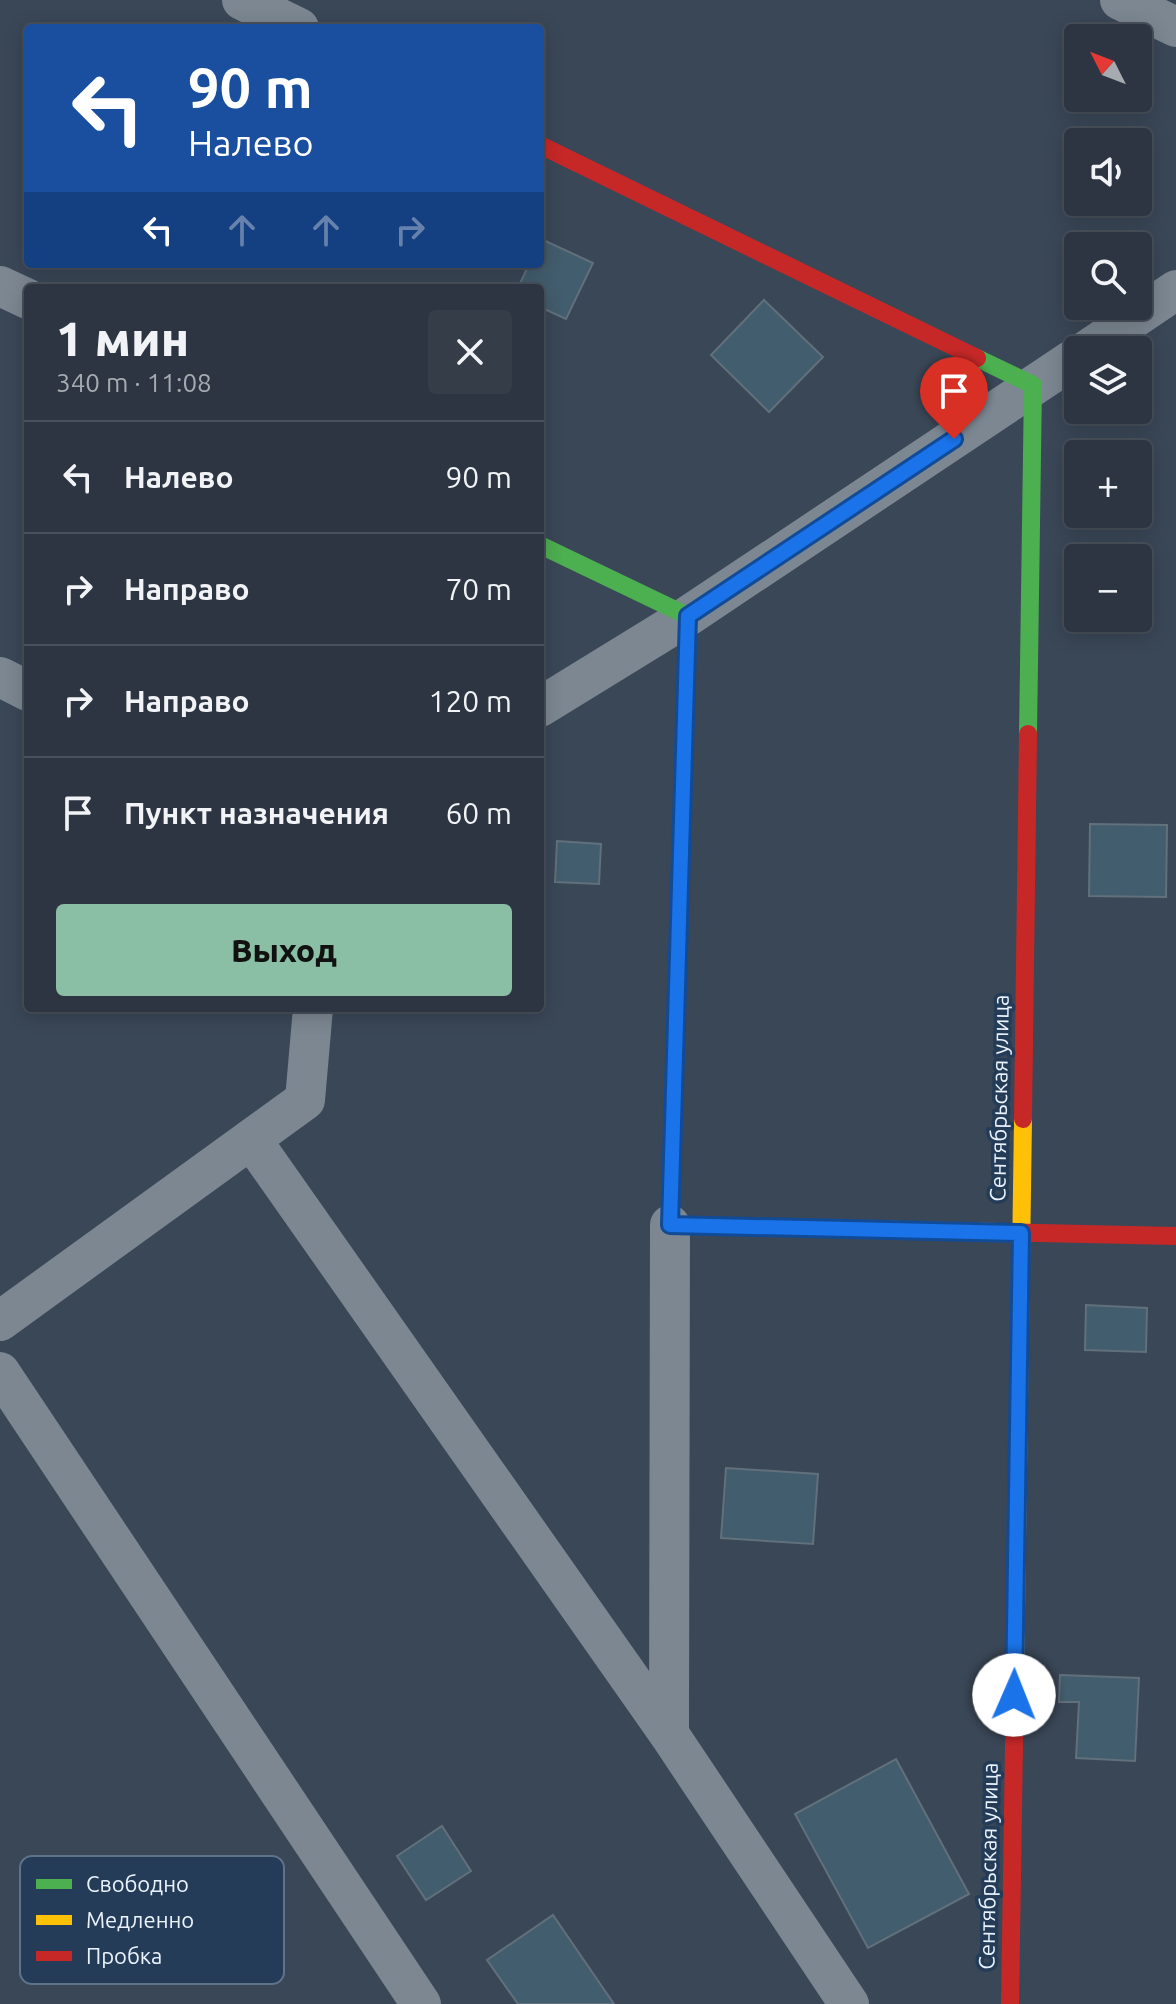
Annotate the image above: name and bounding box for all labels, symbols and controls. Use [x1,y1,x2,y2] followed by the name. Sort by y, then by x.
[1064,24,1152,112] north arrow
[1064,24,1152,632] map controls
[56,56,160,160] icon: left
[188,56,313,119] text: 90 m
[188,122,313,163] text: Налево
[1064,128,1152,216] button: sound
[136,208,180,252] icon: left
[220,208,264,252] icon: ahead
[304,208,348,252] icon: ahead
[388,208,432,252] icon: right
[1064,232,1152,320] button: search
[428,310,512,394] button: close
[56,311,189,365] text: 1 мин
[1064,336,1152,424] button: layers
[920,357,988,439] pin
[56,368,212,397] text: 340 m · 11:08
[932,369,976,413] icon: arrive
[1064,440,1152,528] button: +
[56,455,100,499] icon: left
[124,460,234,494] text: Налево
[445,460,512,494] text: 90 m
[1064,544,1152,632] button: −
[56,567,100,611] icon: right
[124,572,250,606] text: Направо
[445,572,512,606] text: 70 m
[56,679,100,723] icon: right
[124,684,250,718] text: Направо
[428,684,512,718] text: 120 m
[56,791,100,835] icon: arrive
[124,796,389,830] text: Пункт назначения
[445,796,512,830] text: 60 m
[56,904,512,996] button: Выход
[984,994,1013,1202] street label: Сентябрьская улица
[972,1653,1056,1737] position arrow
[973,1762,1002,1970] street label: Сентябрьская улица
[20,1856,284,1984] legend
[86,1871,189,1896] text: Свободно
[86,1907,194,1932] text: Медленно
[86,1943,162,1968] text: Пробка

